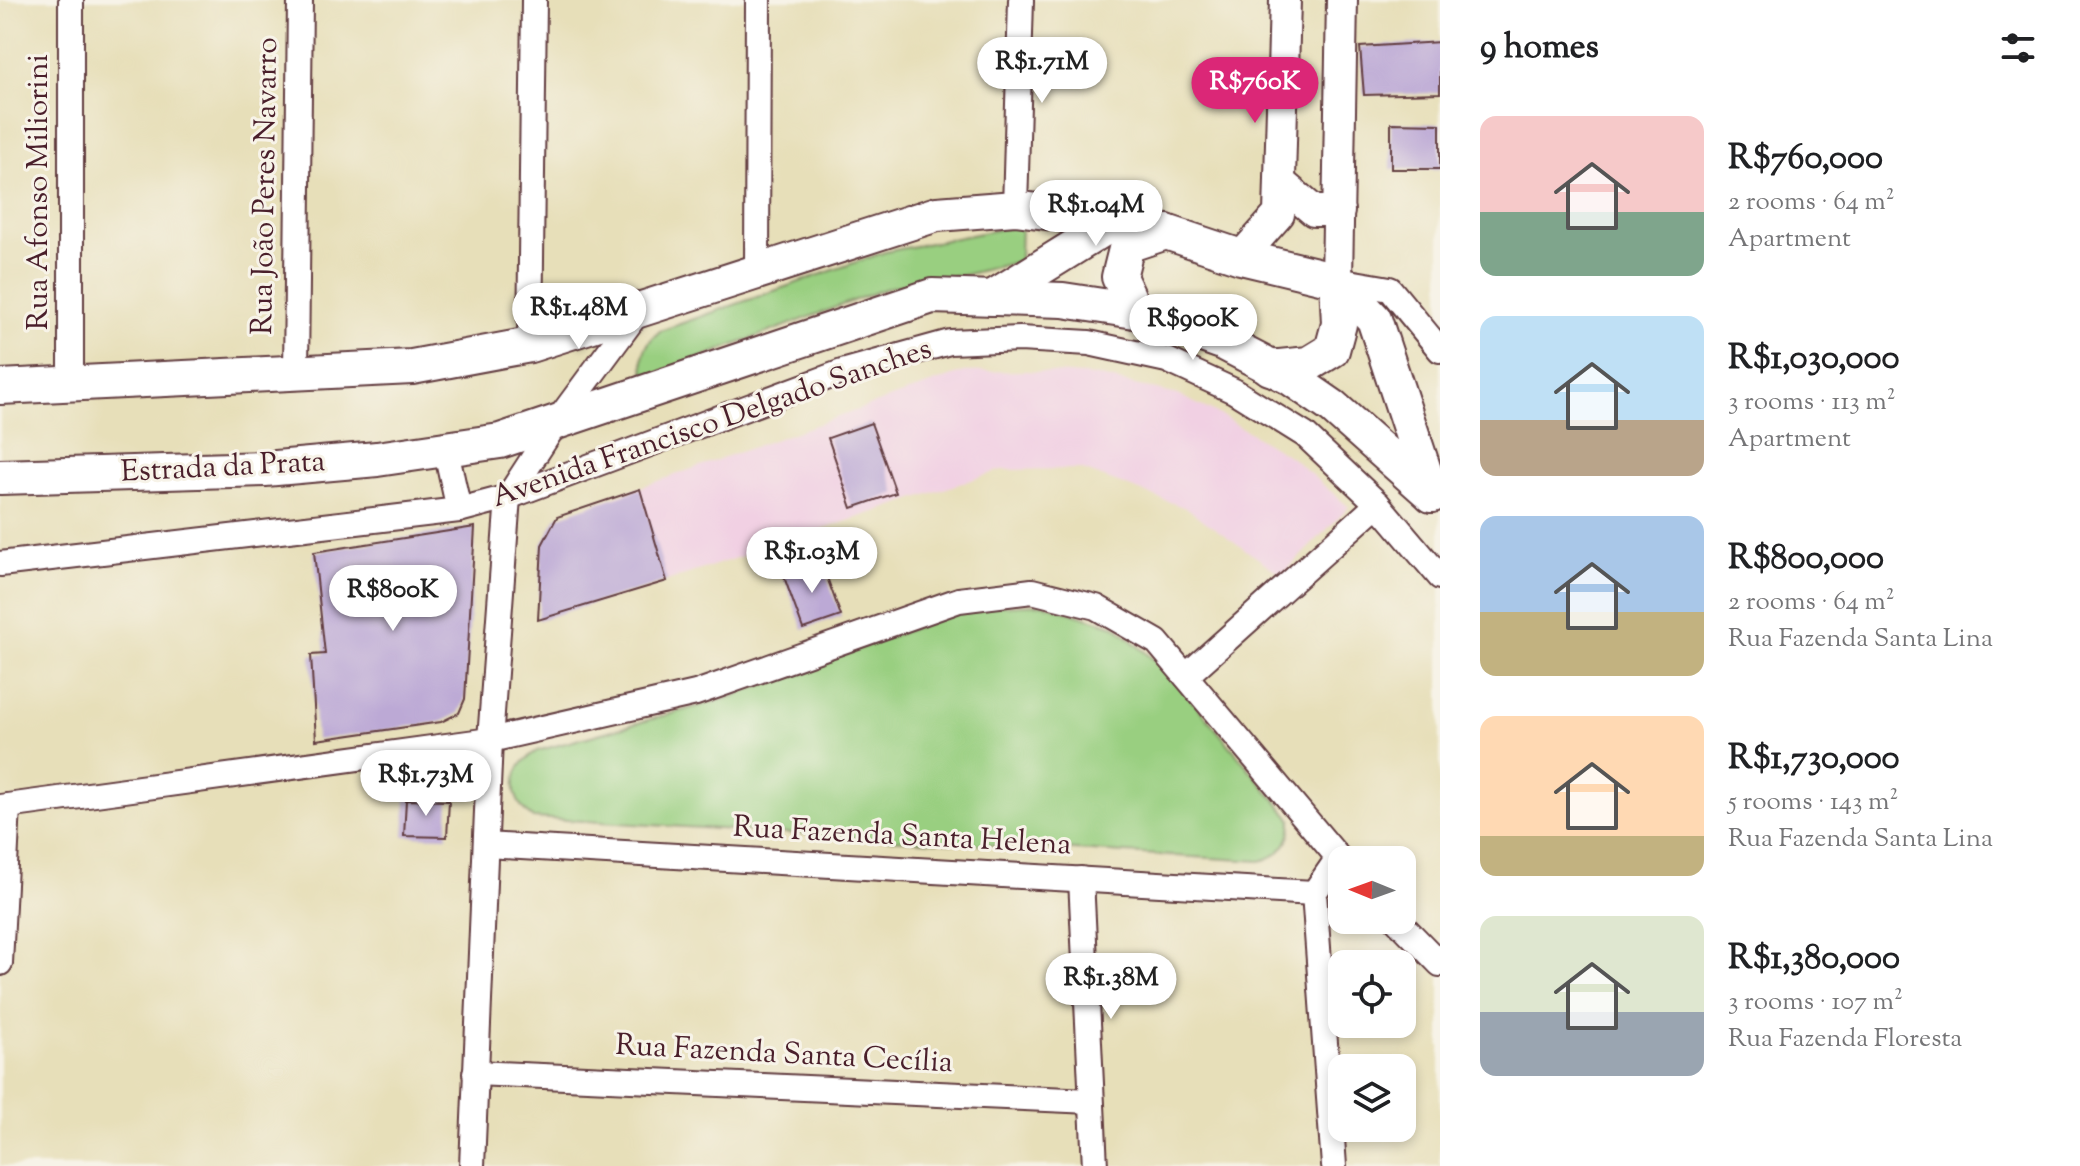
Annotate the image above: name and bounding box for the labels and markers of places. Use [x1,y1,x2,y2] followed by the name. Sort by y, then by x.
[968,37,1116,105] pin: R$1.71M
[1190,57,1320,125] pin: R$760K
[1022,180,1170,248] pin: R$1.04M
[505,283,653,351] pin: R$1.48M
[1128,294,1258,362] pin: R$900K
[738,527,886,595] pin: R$1.03M
[328,565,458,633] pin: R$800K
[352,750,500,818] pin: R$1.73M
[1037,953,1185,1021] pin: R$1.38M

